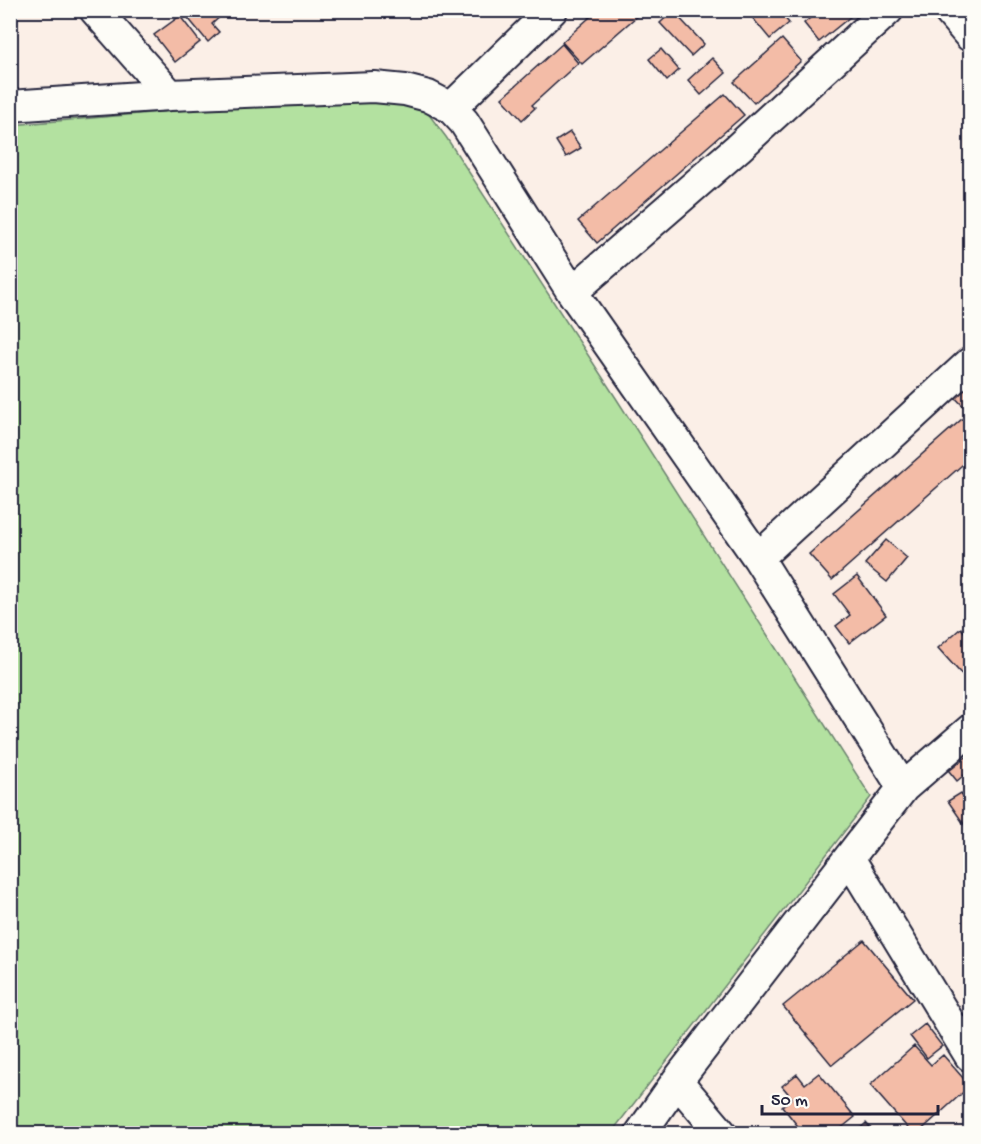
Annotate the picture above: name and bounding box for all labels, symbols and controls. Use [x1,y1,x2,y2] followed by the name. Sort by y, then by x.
[762,1078,938,1116] scale bar
[771,1091,808,1112] text: 50 m

